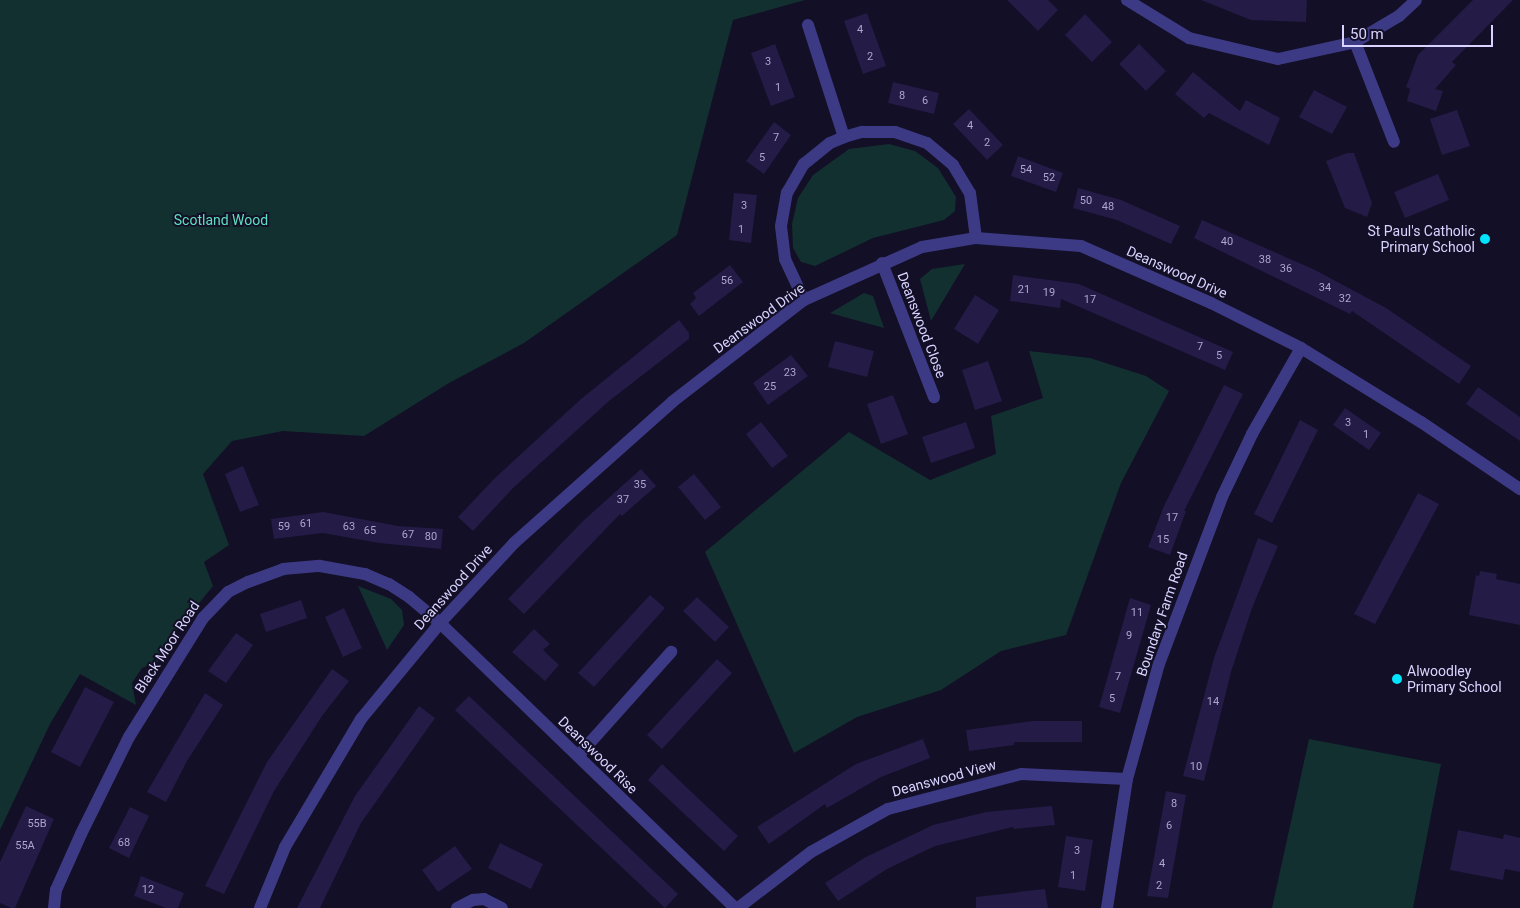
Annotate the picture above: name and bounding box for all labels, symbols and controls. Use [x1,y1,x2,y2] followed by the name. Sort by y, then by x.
[1345,15,1496,47] scale bar
[857,23,863,37] house number: 4
[1350,25,1384,43] text: 50 m
[867,50,873,64] house number: 2
[765,55,771,69] house number: 3
[775,81,781,95] house number: 1
[899,89,905,103] house number: 8
[922,94,928,108] house number: 6
[967,119,973,133] house number: 4
[773,131,779,145] house number: 7
[984,136,990,150] house number: 2
[759,151,765,165] house number: 5
[1020,163,1032,177] house number: 54
[1043,171,1055,185] house number: 52
[1080,194,1092,208] house number: 50
[741,199,747,213] house number: 3
[1102,200,1114,214] house number: 48
[174,212,268,228] park label: Scotland Wood
[738,223,744,237] house number: 1
[1367,223,1475,256] place label: St Paul's Catholic Primary School
[1479,233,1491,245] marker: St Paul's Catholic Primary School
[1221,235,1233,249] house number: 40
[1124,242,1230,302] street label: Deanswood Drive
[1259,253,1271,267] house number: 38
[1280,262,1292,276] house number: 36
[894,270,950,380] street label: Deanswood Close
[721,274,733,288] house number: 56
[710,279,808,357] street label: Deanswood Drive
[1319,281,1331,295] house number: 34
[1018,283,1030,297] house number: 21
[1043,286,1055,300] house number: 19
[1339,292,1351,306] house number: 32
[1084,293,1096,307] house number: 17
[1197,340,1203,354] house number: 7
[1216,349,1222,363] house number: 5
[784,366,796,380] house number: 23
[764,380,776,394] house number: 25
[1345,416,1351,430] house number: 3
[1363,428,1369,442] house number: 1
[634,478,646,492] house number: 35
[617,493,629,507] house number: 37
[1166,511,1178,525] house number: 17
[300,517,312,531] house number: 61
[278,520,290,534] house number: 59
[343,520,355,534] house number: 63
[364,524,376,538] house number: 65
[402,528,414,542] house number: 67
[425,530,437,544] house number: 80
[1157,533,1169,547] house number: 15
[410,541,496,633] street label: Deanswood Drive
[1133,550,1191,678] street label: Boundary Farm Road
[131,598,203,696] street label: Black Moor Road
[1131,606,1143,620] house number: 11
[1126,629,1132,643] house number: 9
[1407,663,1502,696] place label: Alwoodley Primary School
[1115,670,1121,684] house number: 7
[1391,673,1403,685] marker: Alwoodley Primary School
[1109,692,1115,706] house number: 5
[1207,695,1219,709] house number: 14
[555,713,641,797] street label: Deanswood Rise
[890,756,998,800] street label: Deanswood View
[1190,760,1202,774] house number: 10
[1171,797,1177,811] house number: 8
[27,817,47,831] house number: 55B
[1166,819,1172,833] house number: 6
[118,836,130,850] house number: 68
[15,839,35,853] house number: 55A
[1074,844,1080,858] house number: 3
[1159,857,1165,871] house number: 4
[1070,869,1076,883] house number: 1
[1156,879,1162,893] house number: 2
[142,883,154,897] house number: 12

